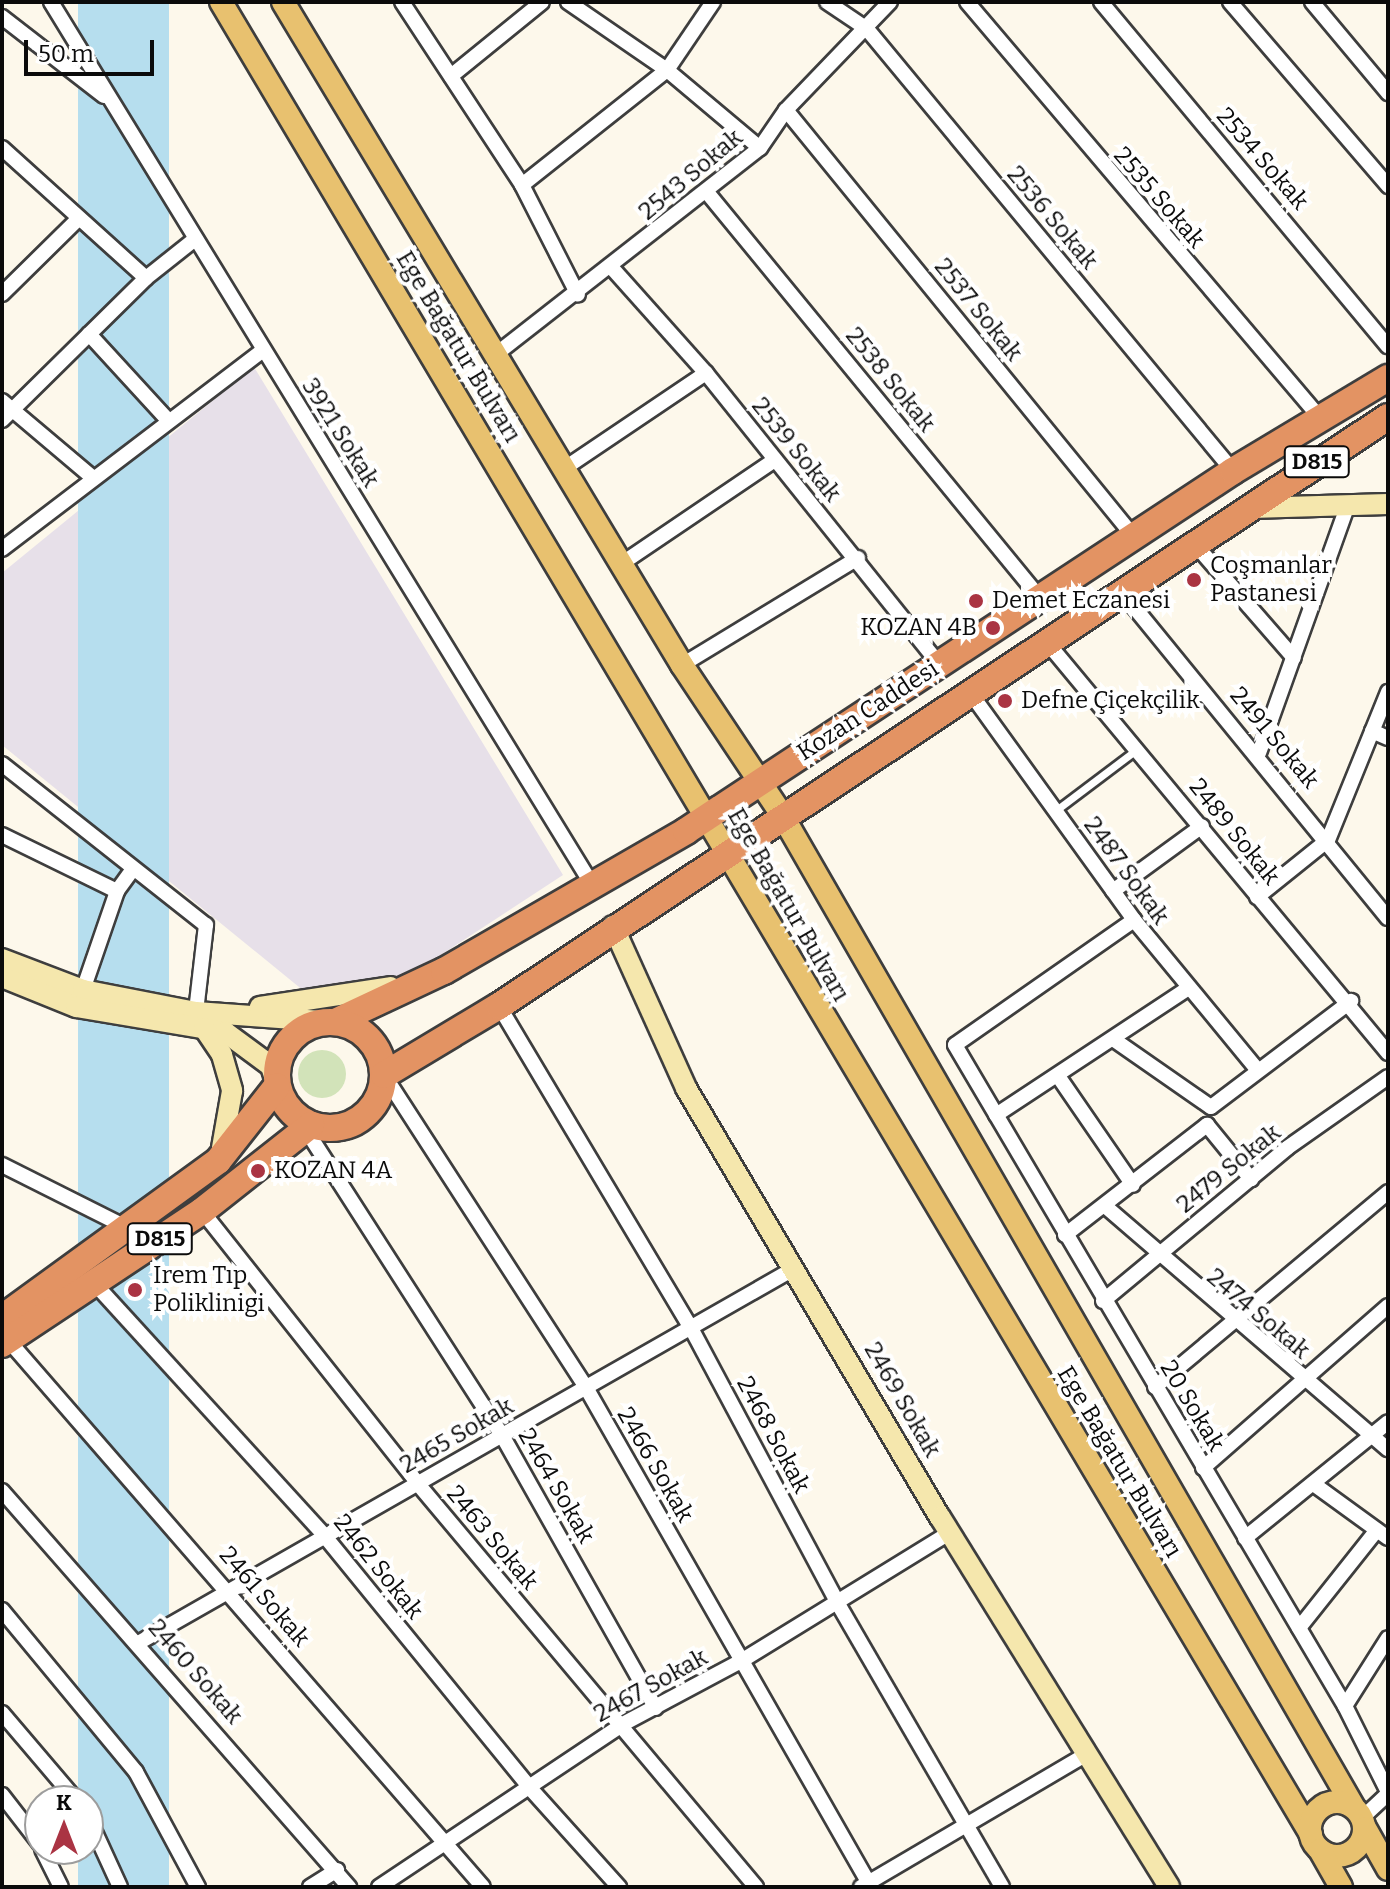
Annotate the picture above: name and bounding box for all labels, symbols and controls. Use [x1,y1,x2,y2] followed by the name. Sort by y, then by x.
[28,24,158,74] scale bar
[38,40,94,68] text: 50 m
[1210,102,1314,216] street label: 2534 Sokak
[634,124,748,226] street label: 2543 Sokak
[1107,142,1211,254] street label: 2535 Sokak
[1001,161,1103,275] street label: 2536 Sokak
[390,246,526,448] street label: Ege Bağatur Bulvarı
[928,253,1028,367] street label: 2537 Sokak
[839,322,941,438] street label: 2538 Sokak
[295,373,385,493] street label: 3921 Sokak
[745,392,847,508] street label: 2539 Sokak
[1283,444,1351,480] road number: D815
[1210,552,1332,608] place label: Coşmanlar Pastanesi
[1185,571,1203,589] marker: Coşmanlar Pastanesi
[992,587,1170,615] place label: Demet Eczanesi
[967,592,985,610] marker: Demet Eczanesi
[860,614,977,642] place label: KOZAN 4B
[984,619,1002,637] marker: KOZAN 4B
[792,655,944,767] street label: Kozan Caddesi
[1223,682,1325,794] street label: 2491 Sokak
[1021,687,1200,715] place label: Defne Çiçekçilik
[996,692,1014,710] marker: Defne Çiçekçilik
[1183,773,1285,891] street label: 2489 Sokak
[721,803,855,1007] street label: Ege Bağatur Bulvarı
[1077,812,1175,930] street label: 2487 Sokak
[1171,1119,1287,1219] street label: 2479 Sokak
[274,1157,392,1185] place label: KOZAN 4A
[249,1162,267,1180] marker: KOZAN 4A
[126,1221,194,1257] road number: D815
[153,1262,265,1318] place label: Irem Tıp Poliklinigi
[1201,1263,1315,1365] street label: 2474 Sokak
[124,1279,146,1301] marker: Irem Tıp Poliklinigi
[858,1338,946,1462] street label: 2469 Sokak
[1154,1355,1230,1457] street label: 20 Sokak
[1051,1361,1187,1563] street label: Ege Bağatur Bulvarı
[730,1372,816,1498] street label: 2468 Sokak
[395,1392,519,1480] street label: 2465 Sokak
[611,1403,699,1527] street label: 2466 Sokak
[512,1424,600,1548] street label: 2464 Sokak
[440,1480,544,1596] street label: 2463 Sokak
[327,1509,429,1625] street label: 2462 Sokak
[213,1541,315,1653] street label: 2461 Sokak
[142,1614,248,1730] street label: 2460 Sokak
[589,1643,713,1729] street label: 2467 Sokak
[24,1785,104,1865] north arrow
[56,1789,72,1816] text: K

